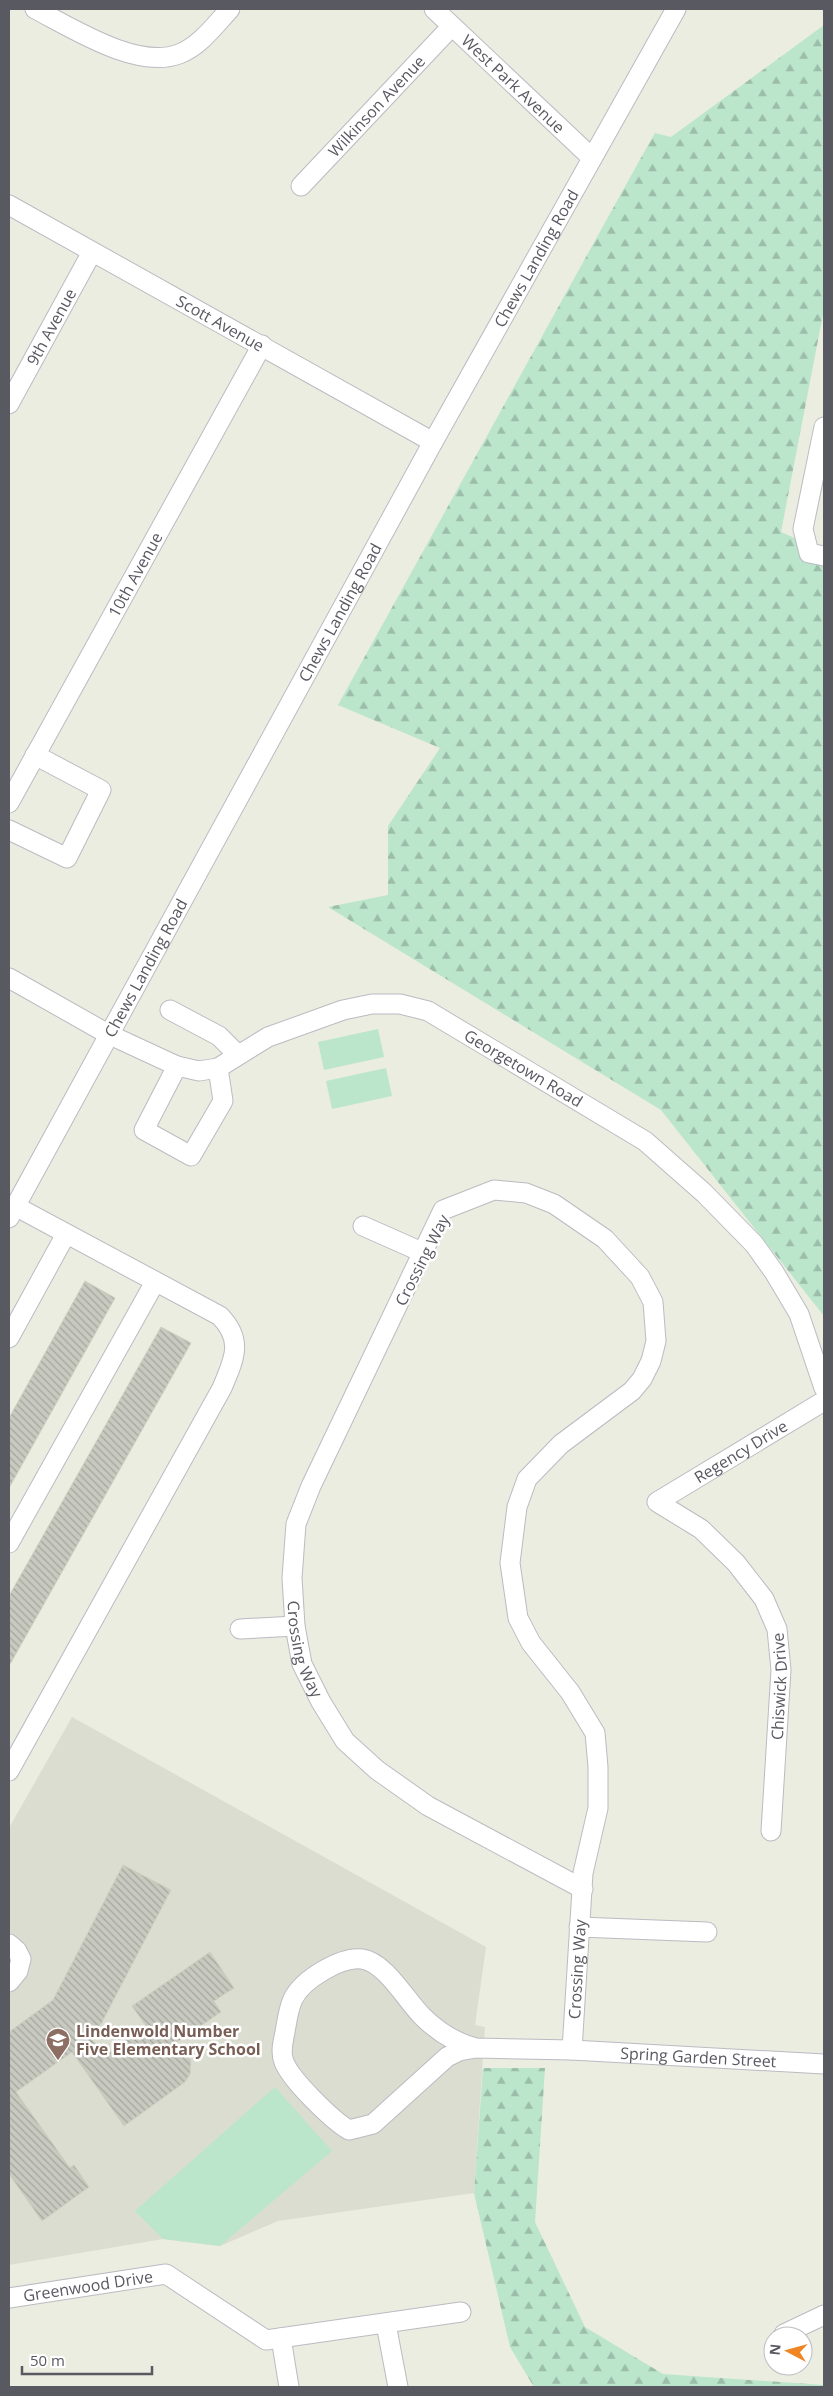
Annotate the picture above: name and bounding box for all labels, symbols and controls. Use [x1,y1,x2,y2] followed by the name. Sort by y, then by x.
[457,30,570,138] street label: West Park Avenue
[323,50,430,162] street label: Wilkinson Avenue
[489,185,584,331] street label: Chews Landing Road
[21,284,81,369] street label: 9th Avenue
[172,290,268,356] street label: Scott Avenue
[103,528,167,621] street label: 10th Avenue
[293,539,387,686] street label: Chews Landing Road
[99,895,192,1041] street label: Chews Landing Road
[460,1024,587,1112] street label: Georgetown Road
[390,1210,455,1309] street label: Crossing Way
[690,1415,791,1488] street label: Regency Drive
[282,1600,328,1702] street label: Crossing Way
[766,1632,792,1741] street label: Chiswick Drive
[563,1918,591,2020] street label: Crossing Way
[76,2020,261,2060] place label: Lindenwold Number Five Elementary School
[45,2027,71,2061] school or university icon: Lindenwold Number Five Elementary School
[620,2042,777,2072] street label: Spring Garden Street
[22,2265,154,2307] street label: Greenwood Drive
[763,2326,813,2376] north arrow
[765,2343,785,2356] text: N
[22,2344,152,2376] scale bar
[30,2350,65,2370] text: 50 m

